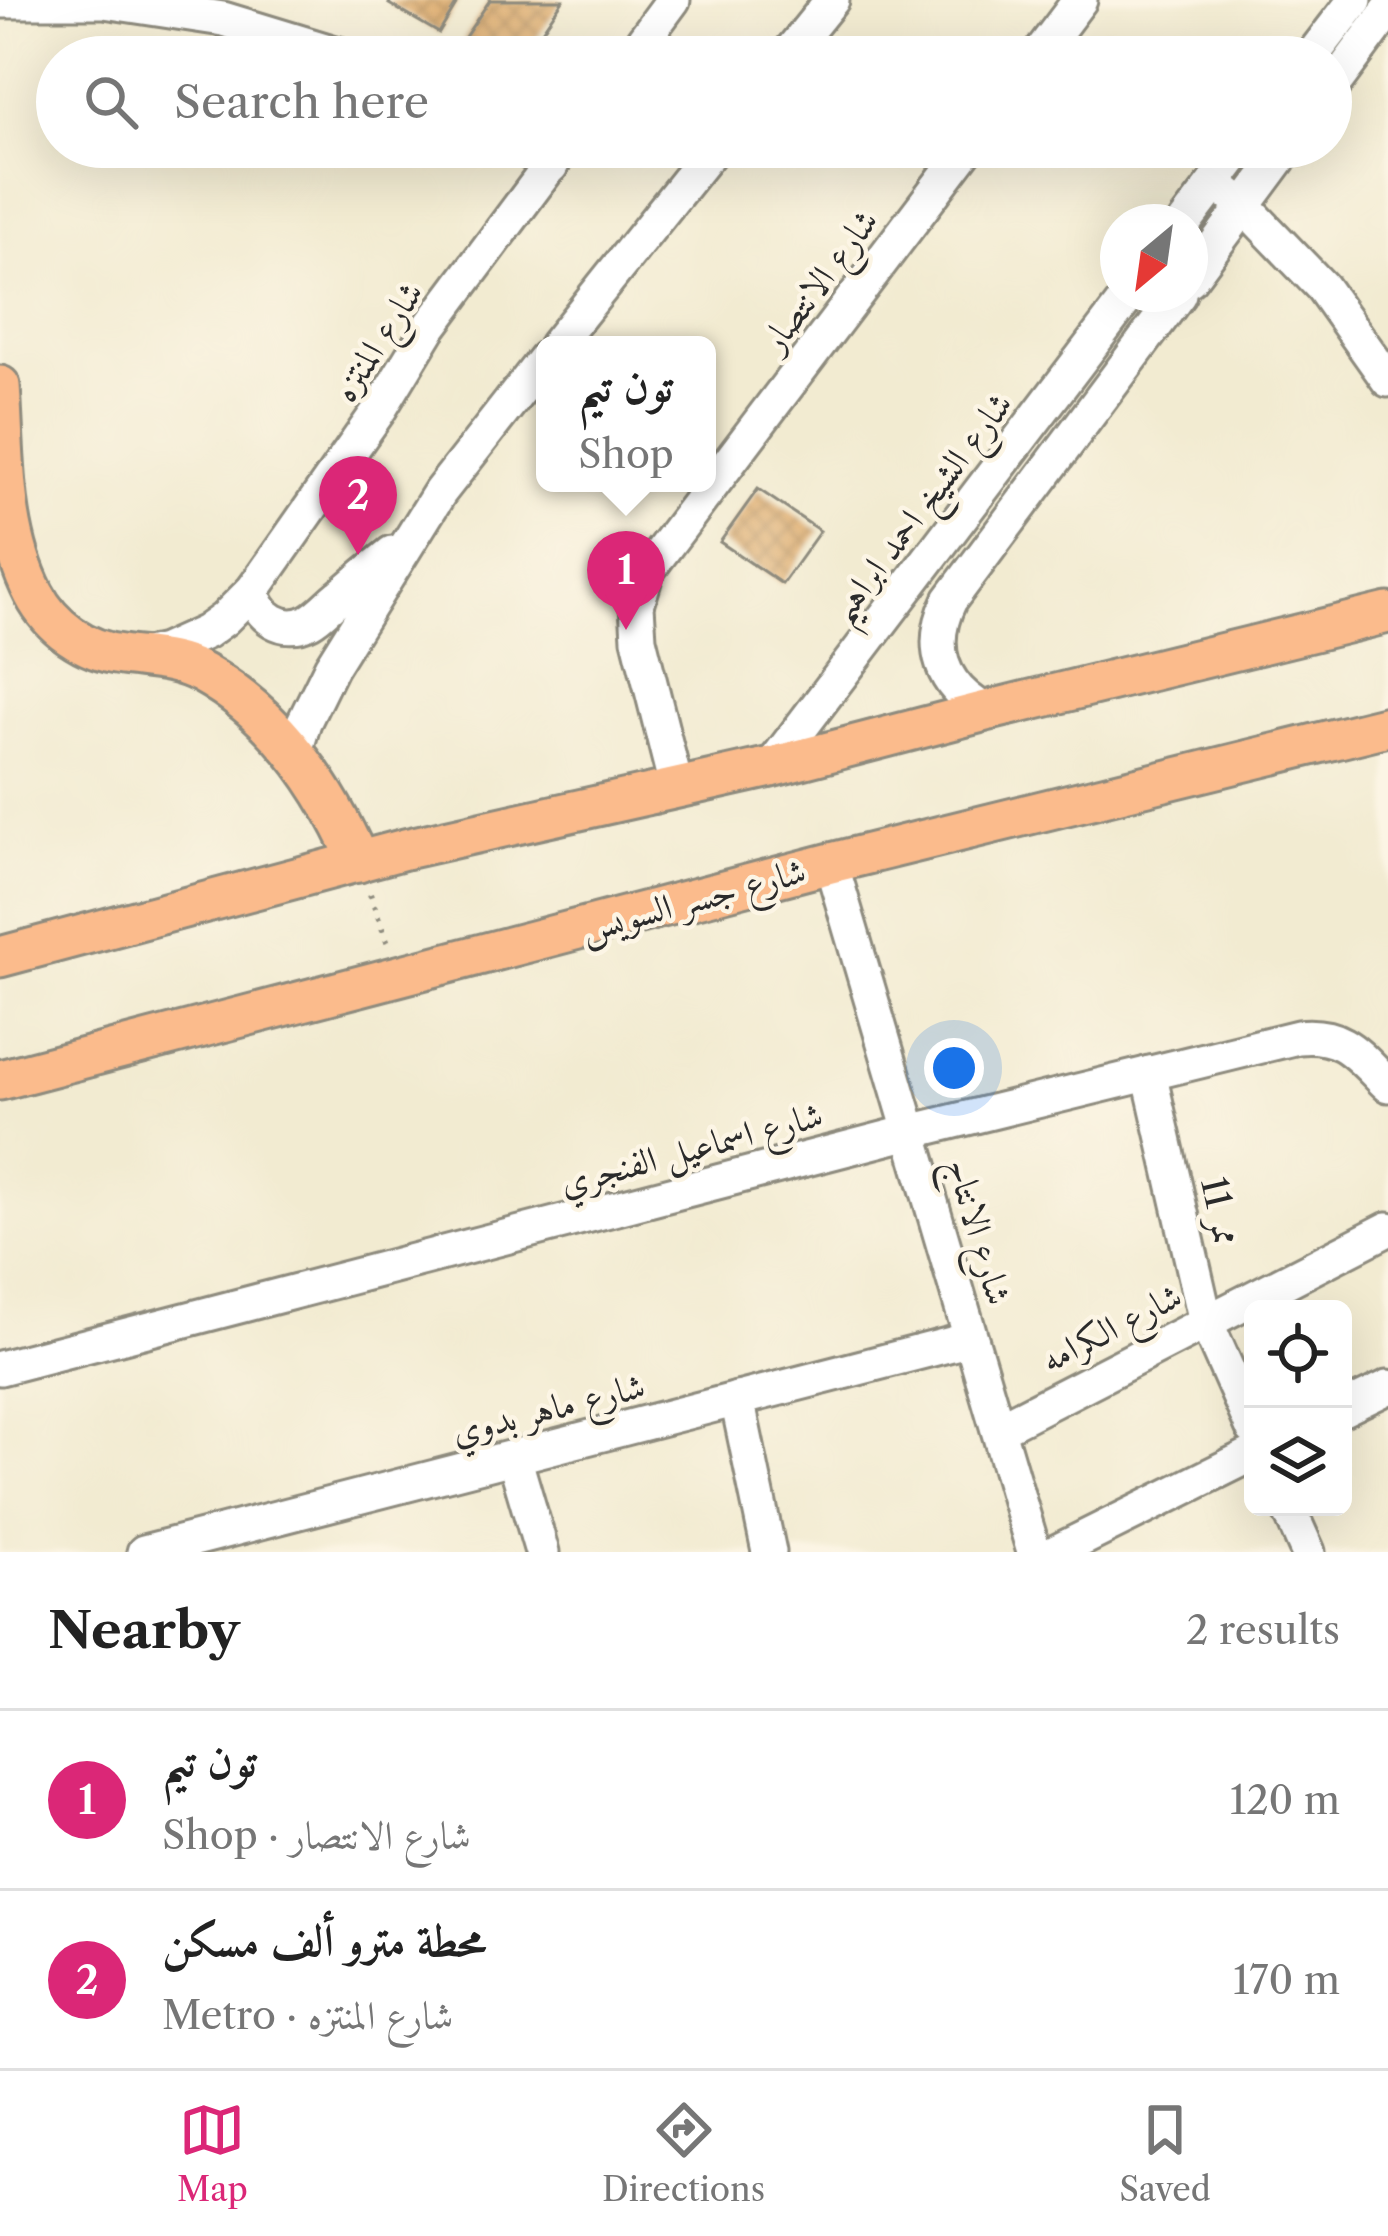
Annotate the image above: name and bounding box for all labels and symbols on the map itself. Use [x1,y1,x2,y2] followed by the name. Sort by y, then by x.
[749,200,894,368] street label: شارع الانتصار
[1100,204,1208,312] north arrow
[322,273,440,414] street label: شارع المنتزه
[819,383,1032,640] street label: شارع الشيخ احمد ابراهيم
[319,456,397,555] pin: 2
[587,531,665,630] pin: 1
[576,848,813,959] street label: شارع جسر السويس
[924,1038,984,1098] your location
[555,1092,830,1213] street label: شارع اسماعيل الفنجري
[927,1152,1022,1313] street label: شارع الانتاج
[1190,1173,1250,1250] street label: ممر 11
[1033,1273,1193,1389] street label: شارع الكرامه
[447,1363,652,1462] street label: شارع ماهر بدوي

